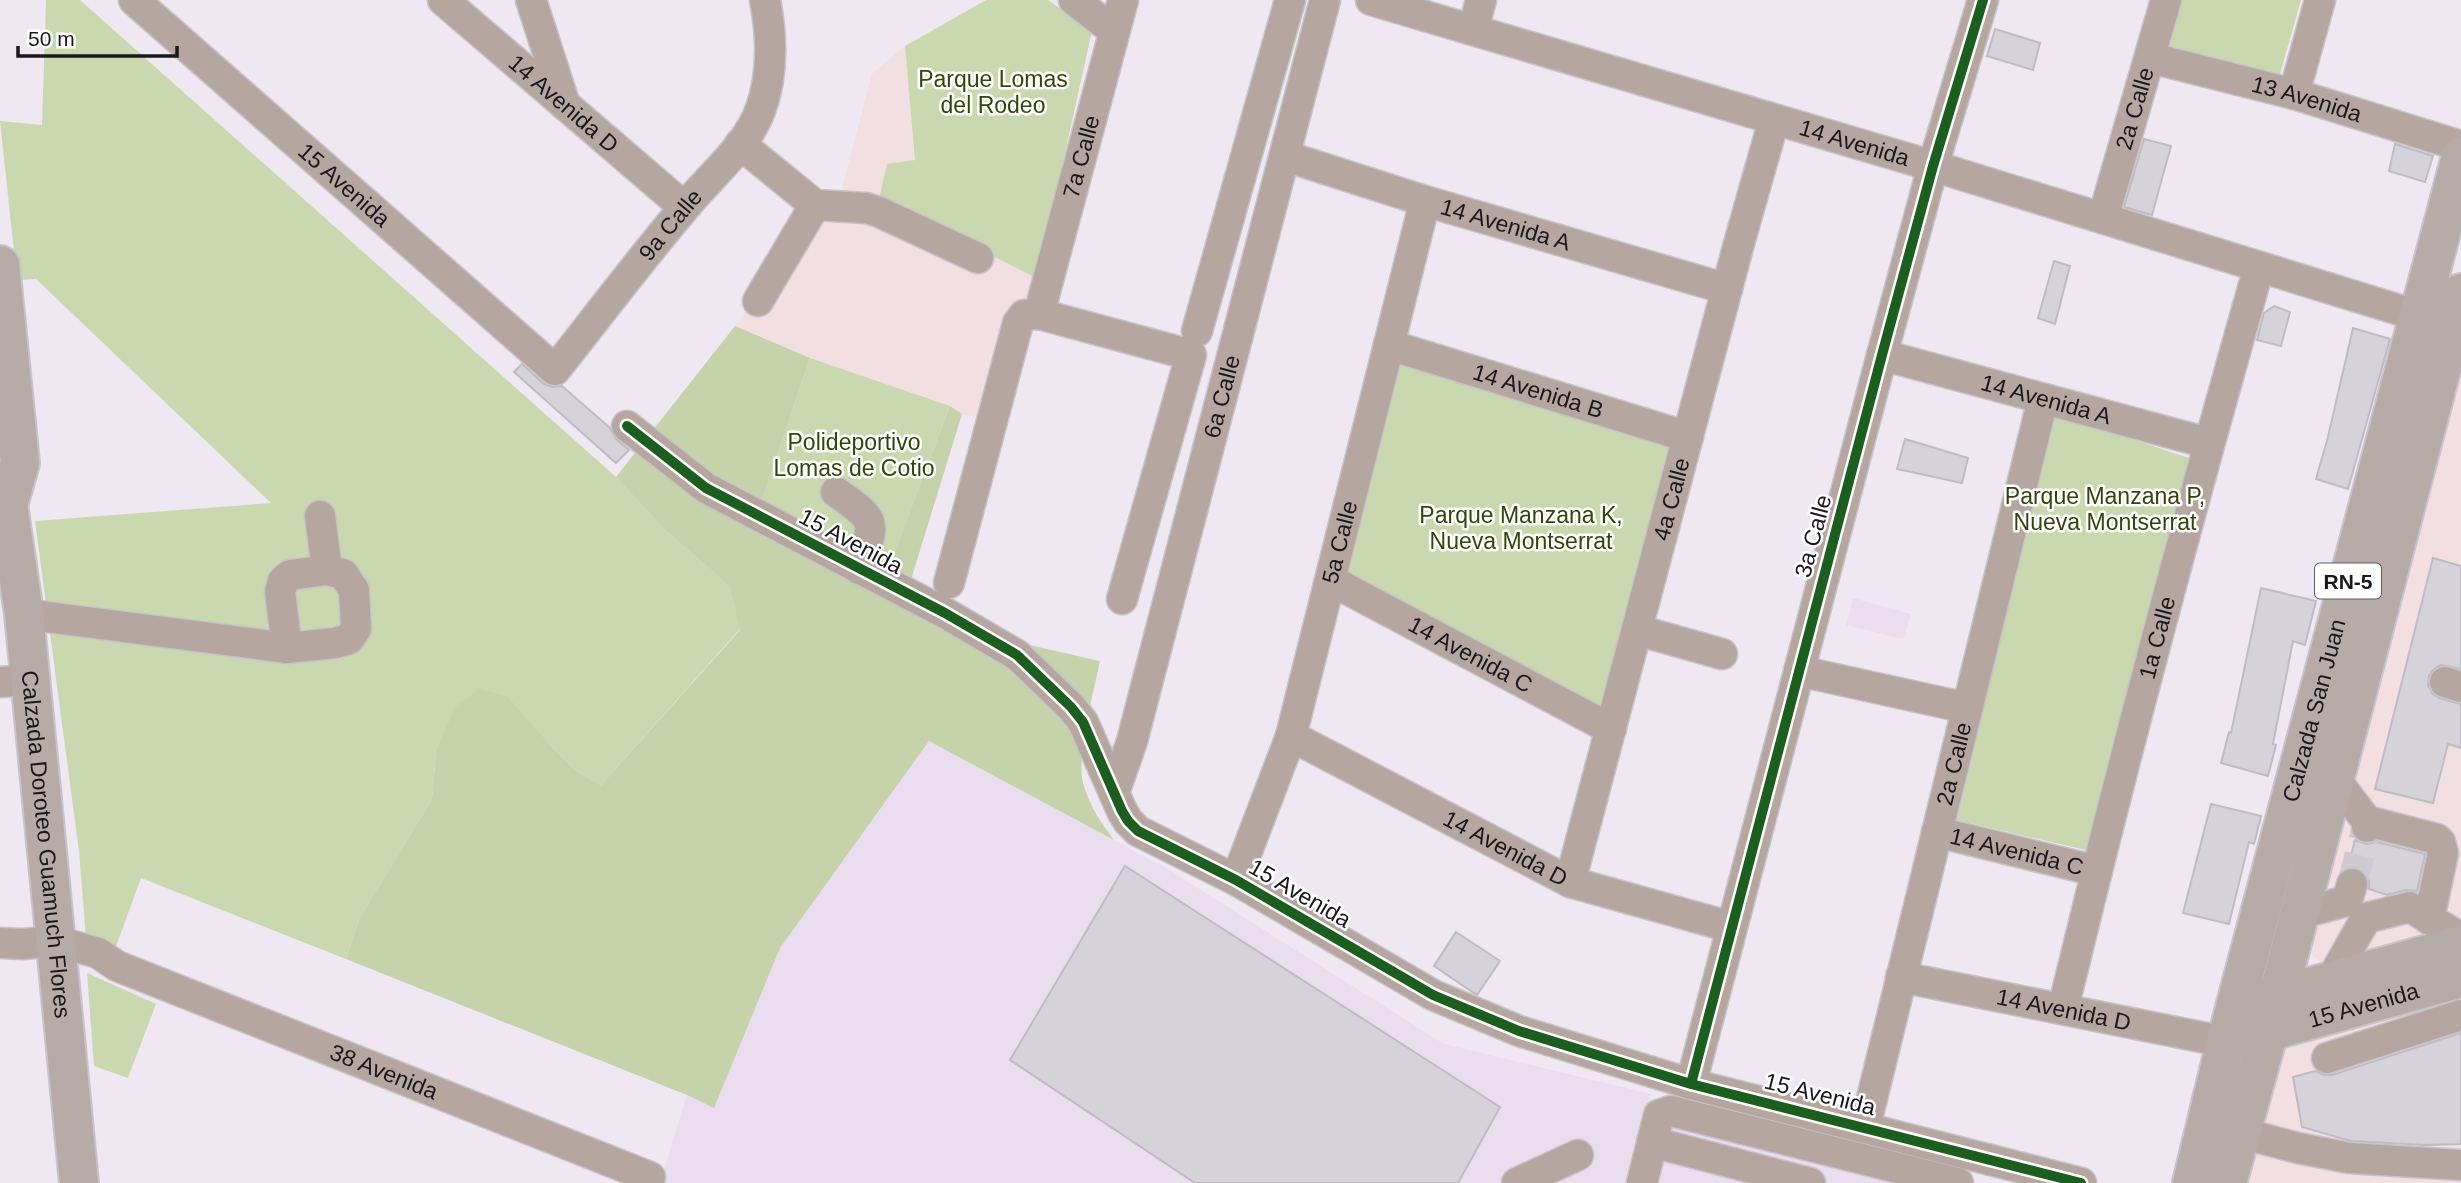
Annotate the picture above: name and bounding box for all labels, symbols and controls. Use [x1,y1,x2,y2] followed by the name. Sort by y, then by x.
[18,14,177,58] scale bar
[28,27,75,50] text: 50 m
[503,49,624,158] street label: 14 Avenida D
[2110,64,2159,153] street label: 2a Calle
[918,66,1068,118] park label: Parque Lomas del Rodeo
[2249,71,2365,127] street label: 13 Avenida
[1058,112,1105,201] street label: 7a Calle
[1796,114,1913,171] street label: 14 Avenida
[293,138,396,232] street label: 15 Avenida
[633,184,707,266] street label: 9a Calle
[1438,193,1574,256] street label: 14 Avenida A
[1198,352,1245,441] street label: 6a Calle
[1470,359,1607,423] street label: 14 Avenida B
[1978,369,2115,429] street label: 14 Avenida A
[773,429,935,481] park label: Polideportivo Lomas de Cotio
[1648,455,1695,543] street label: 4a Calle
[2005,483,2205,535] park label: Parque Manzana P, Nueva Montserrat
[1790,492,1836,580] street label: 3a Calle
[1317,498,1362,586] street label: 5a Calle
[1419,502,1623,554] park label: Parque Manzana K, Nueva Montserrat
[795,503,907,579] street label: 15 Avenida
[2315,564,2381,598] road number: RN-5
[2134,594,2180,682] street label: 1a Calle
[1404,611,1537,698] street label: 14 Avenida C
[2277,616,2351,805] street label: Calzada San Juan
[17,669,76,1019] street label: Calzada Doroteo Guamuch Flores
[1931,720,1976,808] street label: 2a Calle
[1439,805,1572,891] street label: 14 Avenida D
[1947,823,2086,880] street label: 14 Avenida C
[1244,853,1356,933] street label: 15 Avenida
[2306,977,2422,1033] street label: 15 Avenida
[1994,983,2133,1036] street label: 14 Avenida D
[326,1039,442,1105] street label: 38 Avenida
[1762,1068,1878,1120] street label: 15 Avenida

